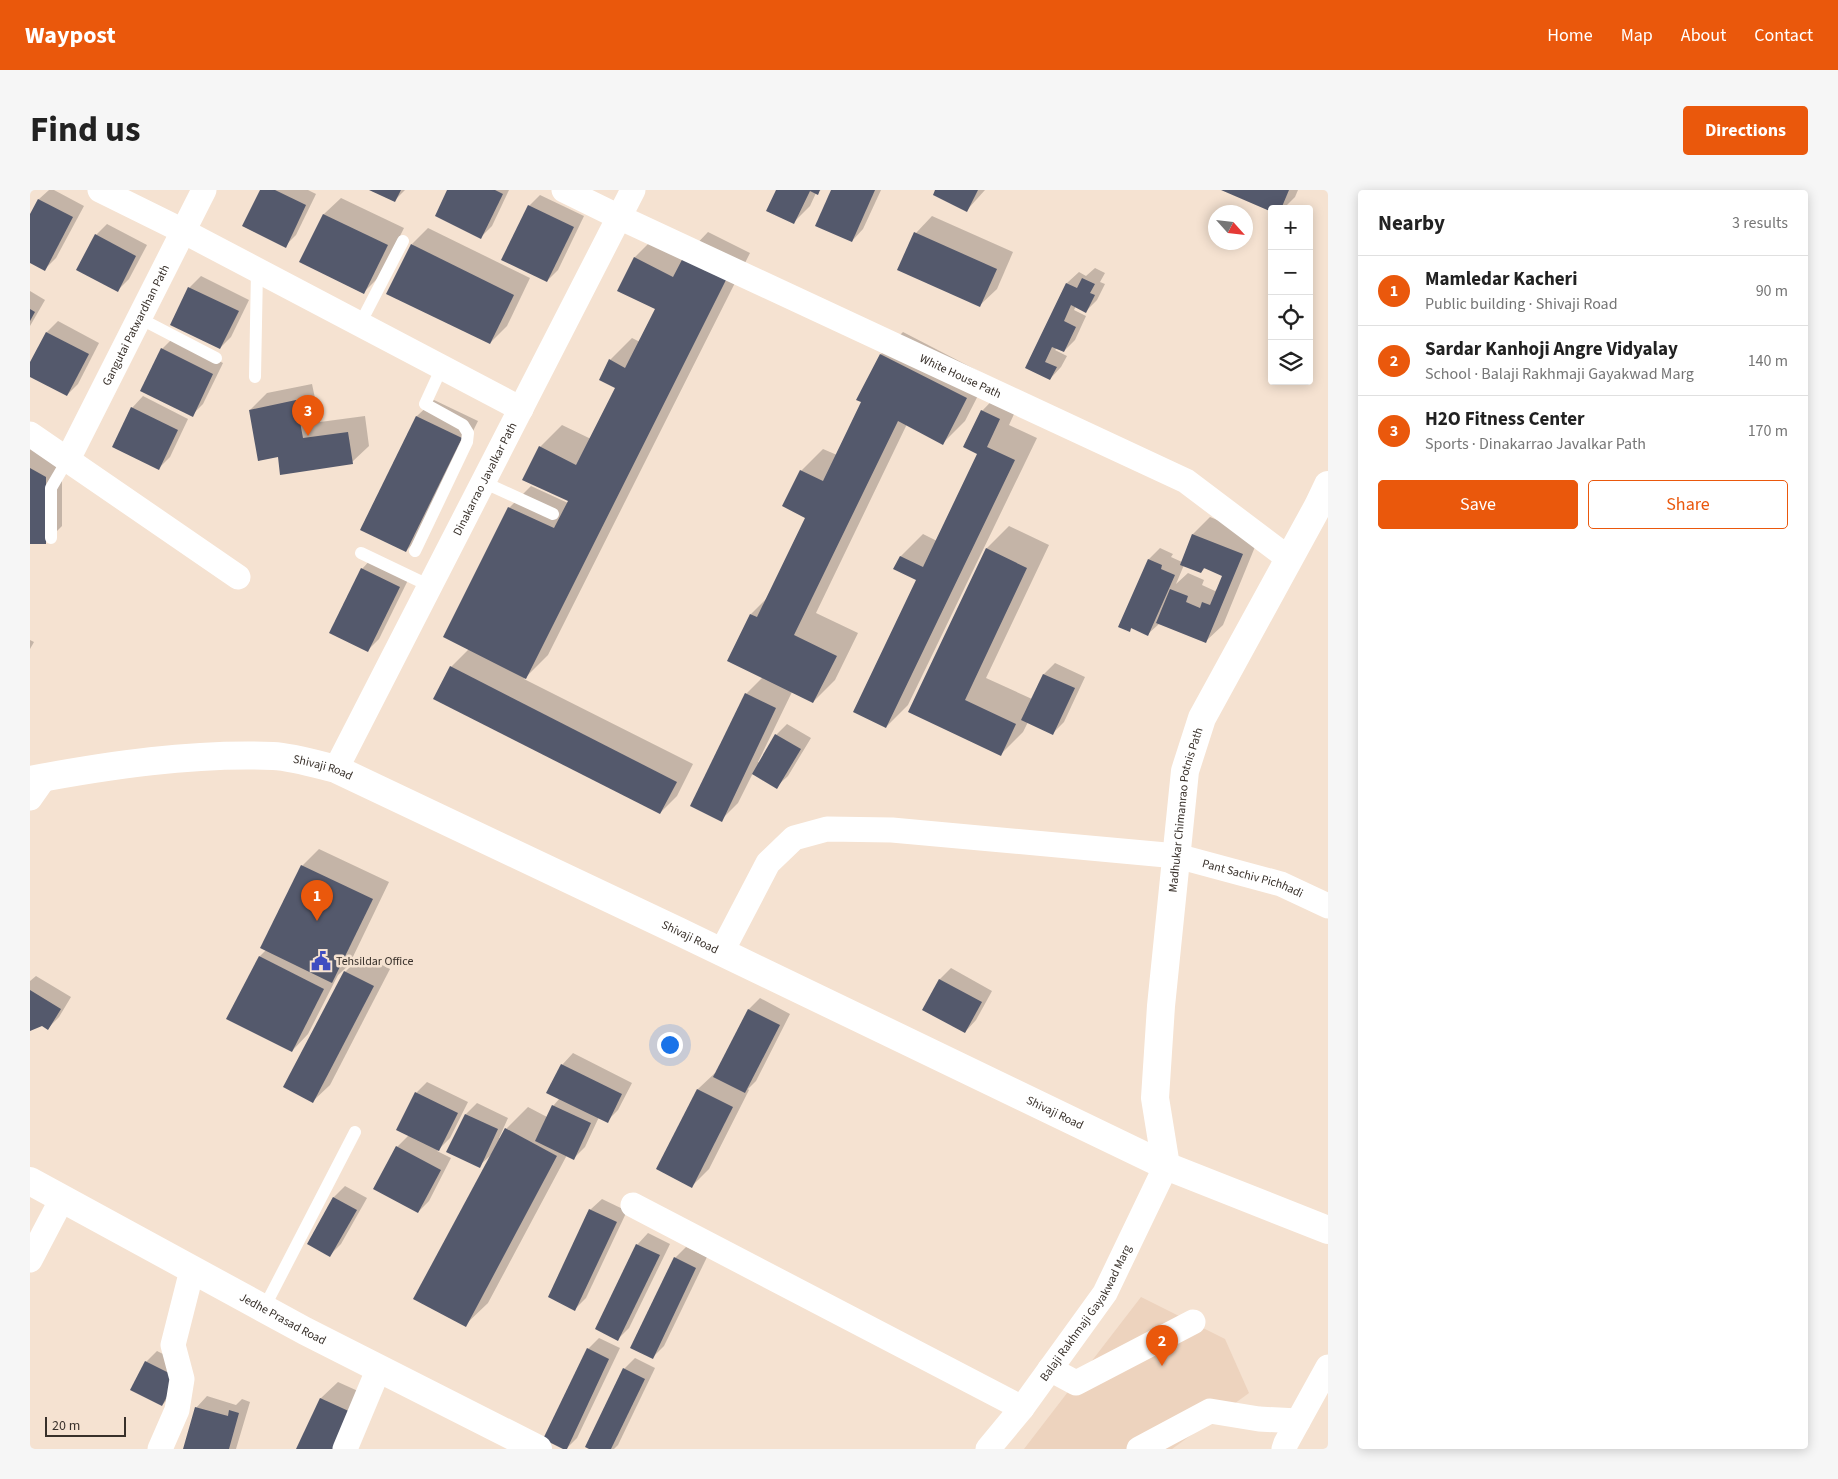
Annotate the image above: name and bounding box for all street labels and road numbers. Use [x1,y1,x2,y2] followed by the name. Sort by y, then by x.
[98,262,174,389] street label: Gangutai Patwardhan Path
[917,350,1004,403] street label: White House Path
[449,419,521,539] street label: Dinakarrao Javalkar Path
[1165,725,1207,893] street label: Madhukar Chimanrao Potnis Path
[292,751,355,785] street label: Shivaji Road
[1200,855,1306,902] street label: Pant Sachiv Pichhadi
[659,916,721,958] street label: Shivaji Road
[1023,1092,1086,1134] street label: Shivaji Road
[1036,1242,1136,1385] street label: Balaji Rakhmaji Gayakwad Marg
[236,1289,329,1349] street label: Jedhe Prasad Road

